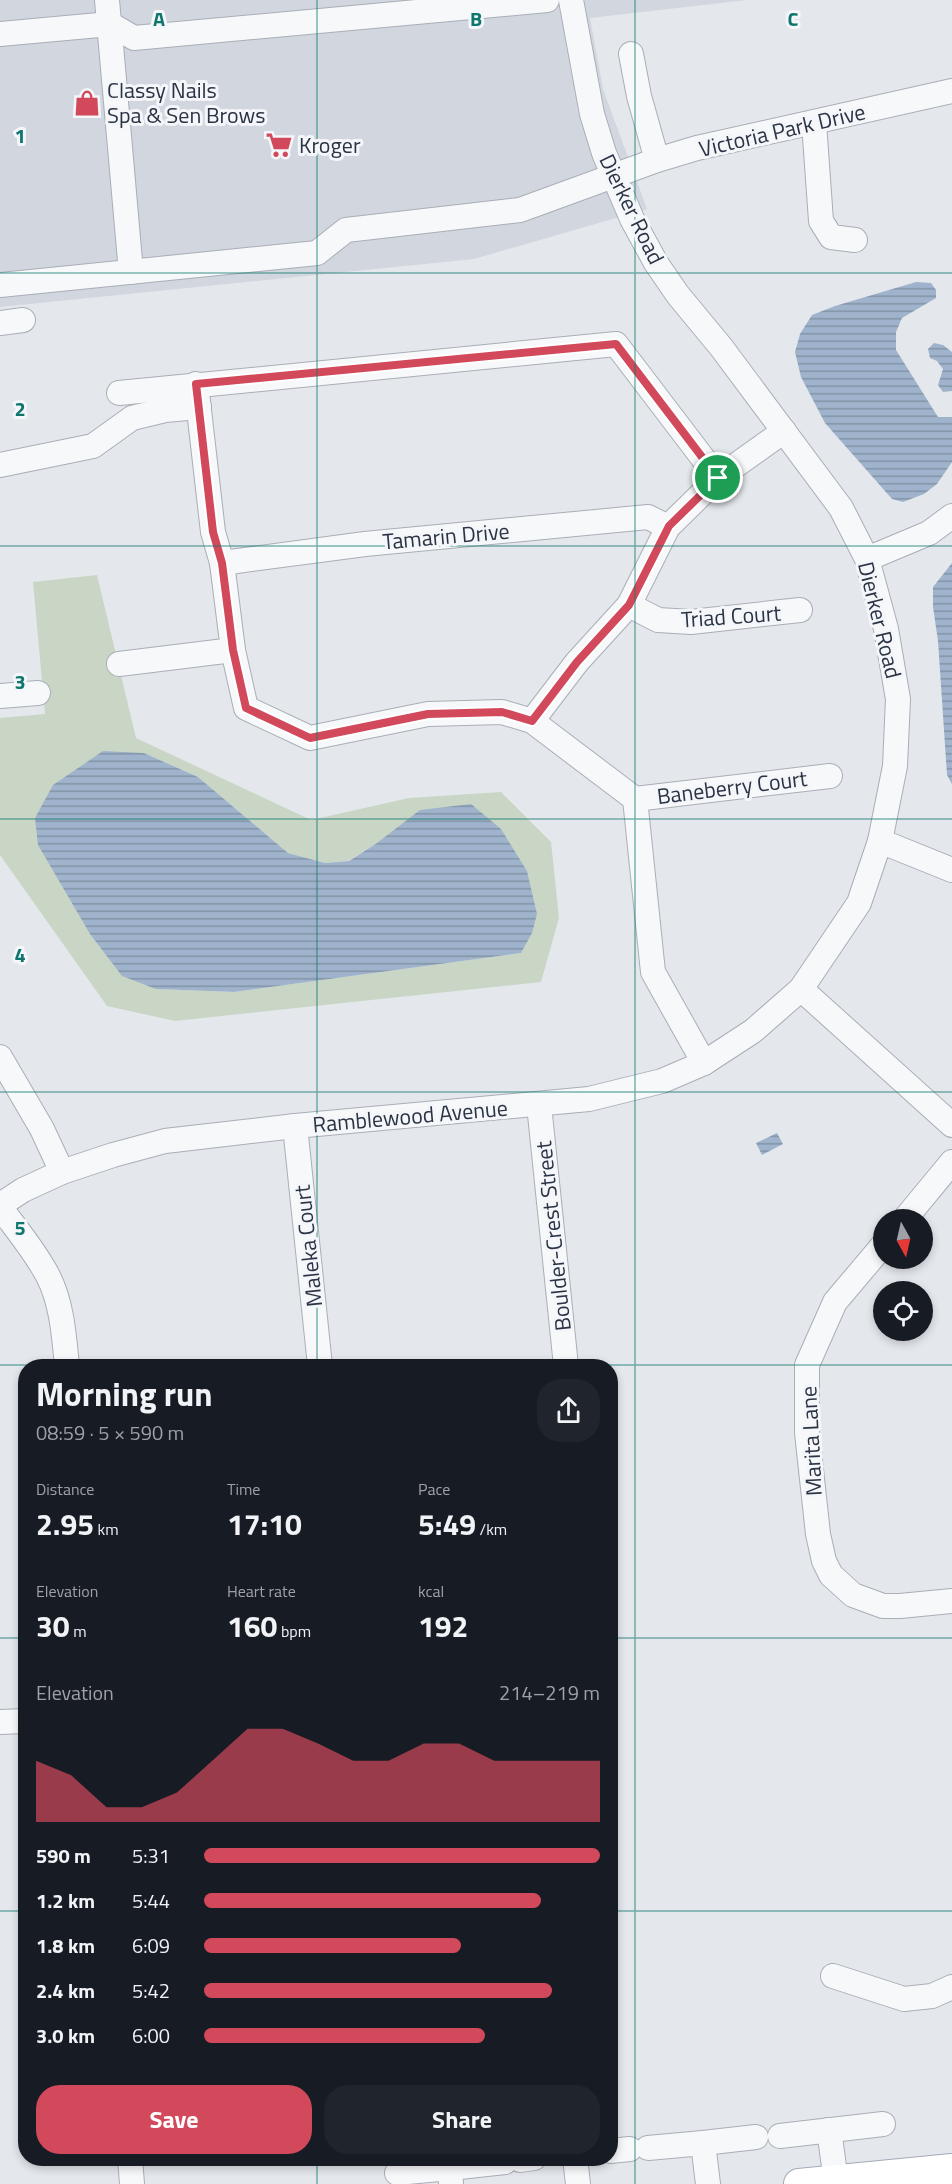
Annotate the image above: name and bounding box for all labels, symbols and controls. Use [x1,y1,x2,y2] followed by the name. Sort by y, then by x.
[153,3,165,34] text: A
[470,3,482,34] text: B
[788,3,799,34] text: C
[107,73,265,132] place label: Classy Nails Spa & Sen Brows
[72,88,102,118] shop icon: Classy Nails Spa & Sen Brows
[695,94,869,166] street label: Victoria Park Drive
[14,120,26,151] text: 1
[299,128,361,162] place label: Kroger
[264,130,294,160] supermarket icon: Kroger
[591,148,673,270] street label: Dierker Road
[14,393,26,424] text: 2
[692,452,743,503] pin
[701,461,734,494] icon: arrive
[381,514,511,558] street label: Tamarin Drive
[849,558,911,682] street label: Dierker Road
[680,596,782,636] street label: Triad Court
[14,666,26,697] text: 3
[655,761,809,813] street label: Baneberry Court
[14,939,26,970] text: 4
[311,1091,509,1141] street label: Ramblewood Avenue
[526,1139,580,1333] street label: Boulder-Crest Street
[285,1183,331,1309] street label: Maleka Court
[873,1209,933,1269] north arrow
[873,1209,933,1341] map controls
[14,1212,26,1243] text: 5
[873,1281,933,1341] button: locate
[36,1369,213,1419] text: Morning run
[537,1379,600,1442] button: share
[791,1385,831,1497] street label: Marita Lane
[36,1417,184,1448] text: 08:59 · 5 × 590 m
[36,1477,94,1501] text: Distance
[227,1477,260,1501] text: Time
[418,1477,450,1501] text: Pace
[36,1501,94,1547] text: 2.95
[227,1501,302,1547] text: 17:10
[418,1501,476,1547] text: 5:49
[94,1517,119,1541] text: km
[476,1517,507,1541] text: /km
[36,1579,98,1603] text: Elevation
[227,1579,296,1603] text: Heart rate
[418,1579,444,1603] text: kcal
[36,1603,70,1649] text: 30
[227,1603,277,1649] text: 160
[418,1603,468,1649] text: 192
[70,1619,87,1643] text: m
[277,1619,311,1643] text: bpm
[36,1677,114,1708] text: Elevation
[499,1677,600,1708] text: 214–219 m
[36,1840,91,1871] text: 590 m
[132,1840,170,1871] text: 5:31
[36,1885,95,1916] text: 1.2 km
[132,1885,170,1916] text: 5:44
[36,1930,95,1961] text: 1.8 km
[132,1930,170,1961] text: 6:09
[36,1975,95,2006] text: 2.4 km
[132,1975,170,2006] text: 5:42
[36,2020,95,2051] text: 3.0 km
[132,2020,170,2051] text: 6:00
[36,2085,312,2154] button: Save
[324,2085,600,2154] button: Share

